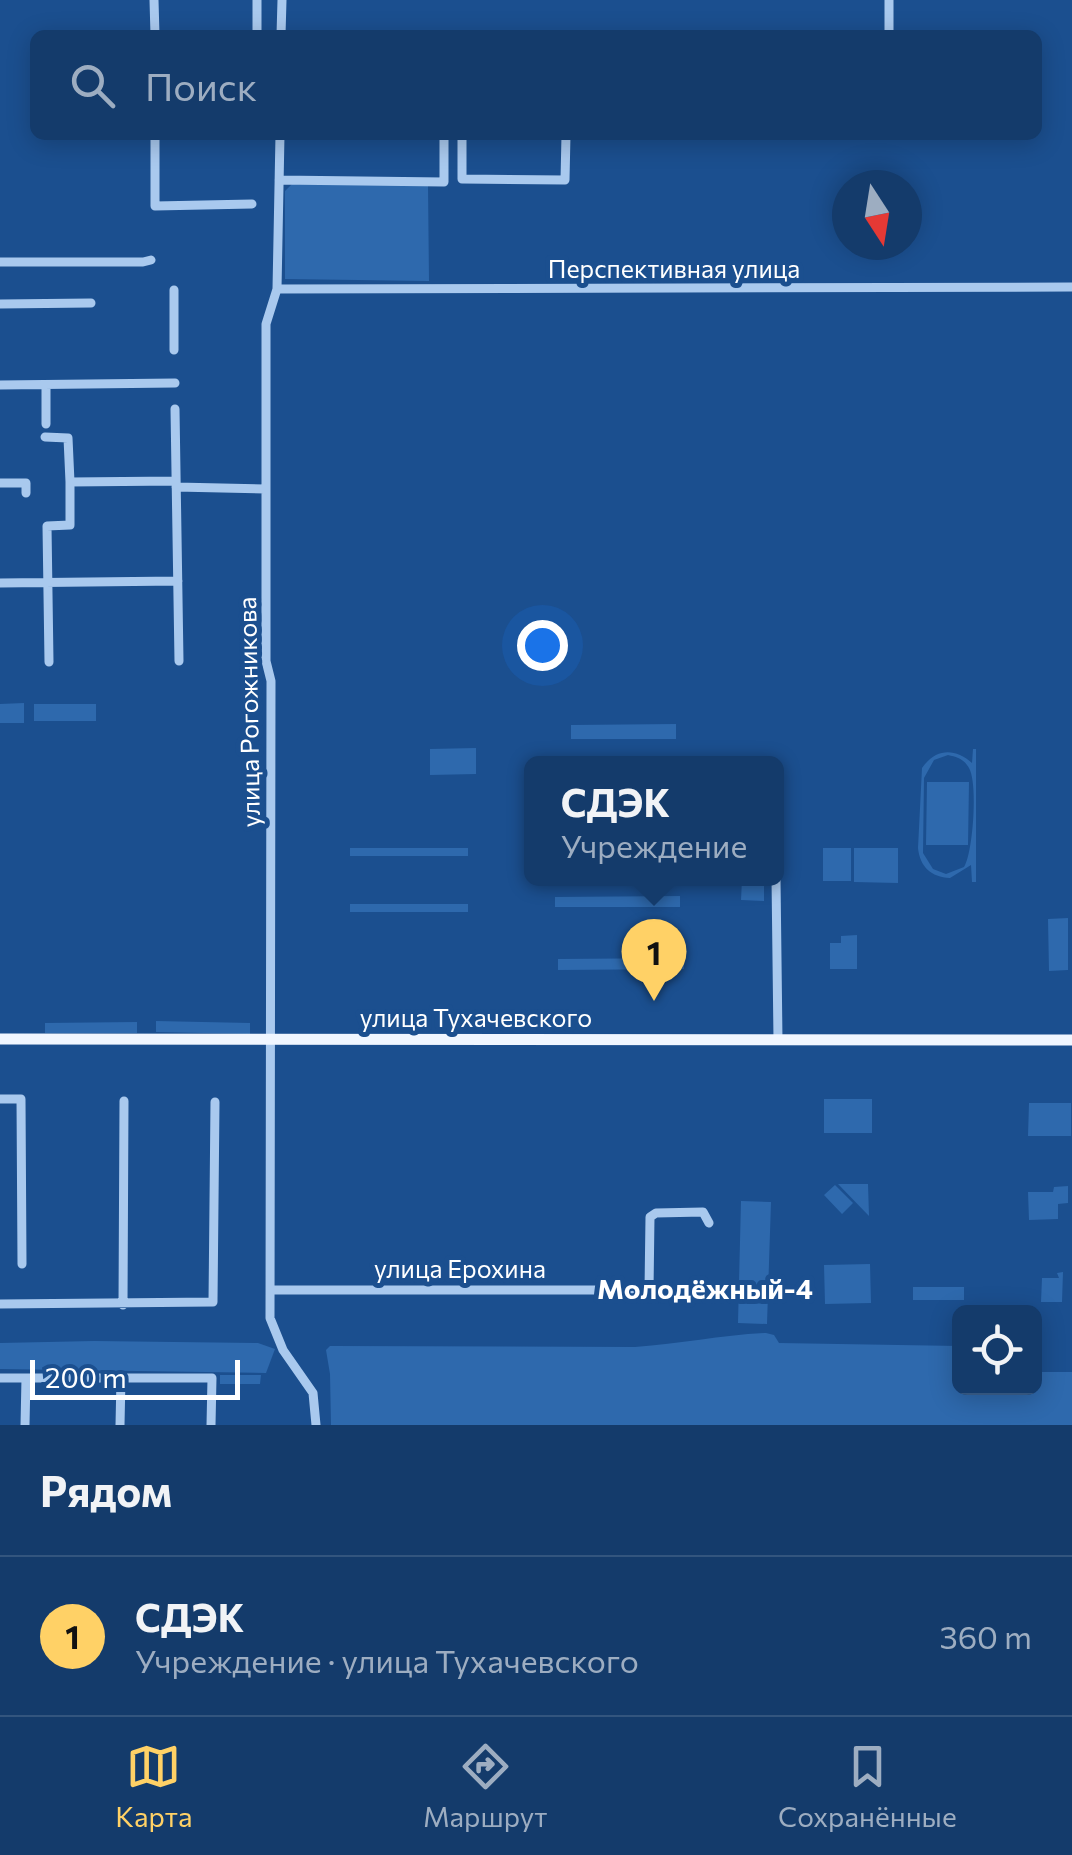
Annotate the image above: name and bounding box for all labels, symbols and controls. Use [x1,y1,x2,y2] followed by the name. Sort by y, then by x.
[30,30,1042,140] search box
[65,58,120,113] icon: search
[145,62,257,109] text: Поиск
[832,170,922,260] north arrow
[548,253,800,283] street label: Перспективная улица
[231,596,265,828] street label: улица Рогожникова
[517,620,568,671] your location
[524,756,784,886] popup
[561,778,670,825] text: СДЭК
[561,825,747,865] text: Учреждение
[622,918,686,1001] pin: 1
[360,1002,592,1032] street label: улица Тухачевского
[374,1253,546,1283] street label: улица Ерохина
[597,1271,813,1305] district label: Молодёжный-4
[952,1305,1042,1395] map controls
[952,1305,1042,1395] button: locate
[30,1355,240,1400] scale bar
[45,1360,127,1394] text: 200 m
[40,1464,172,1516] text: Рядом
[135,1593,244,1640] text: СДЭК
[65,1616,80,1656] text: 1
[939,1616,1032,1656] text: 360 m
[135,1640,639,1680] text: Учреждение · улица Тухачевского
[115,1739,192,1833] tab: Карта
[423,1739,547,1833] tab: Маршрут
[778,1739,957,1833] tab: Сохранённые

